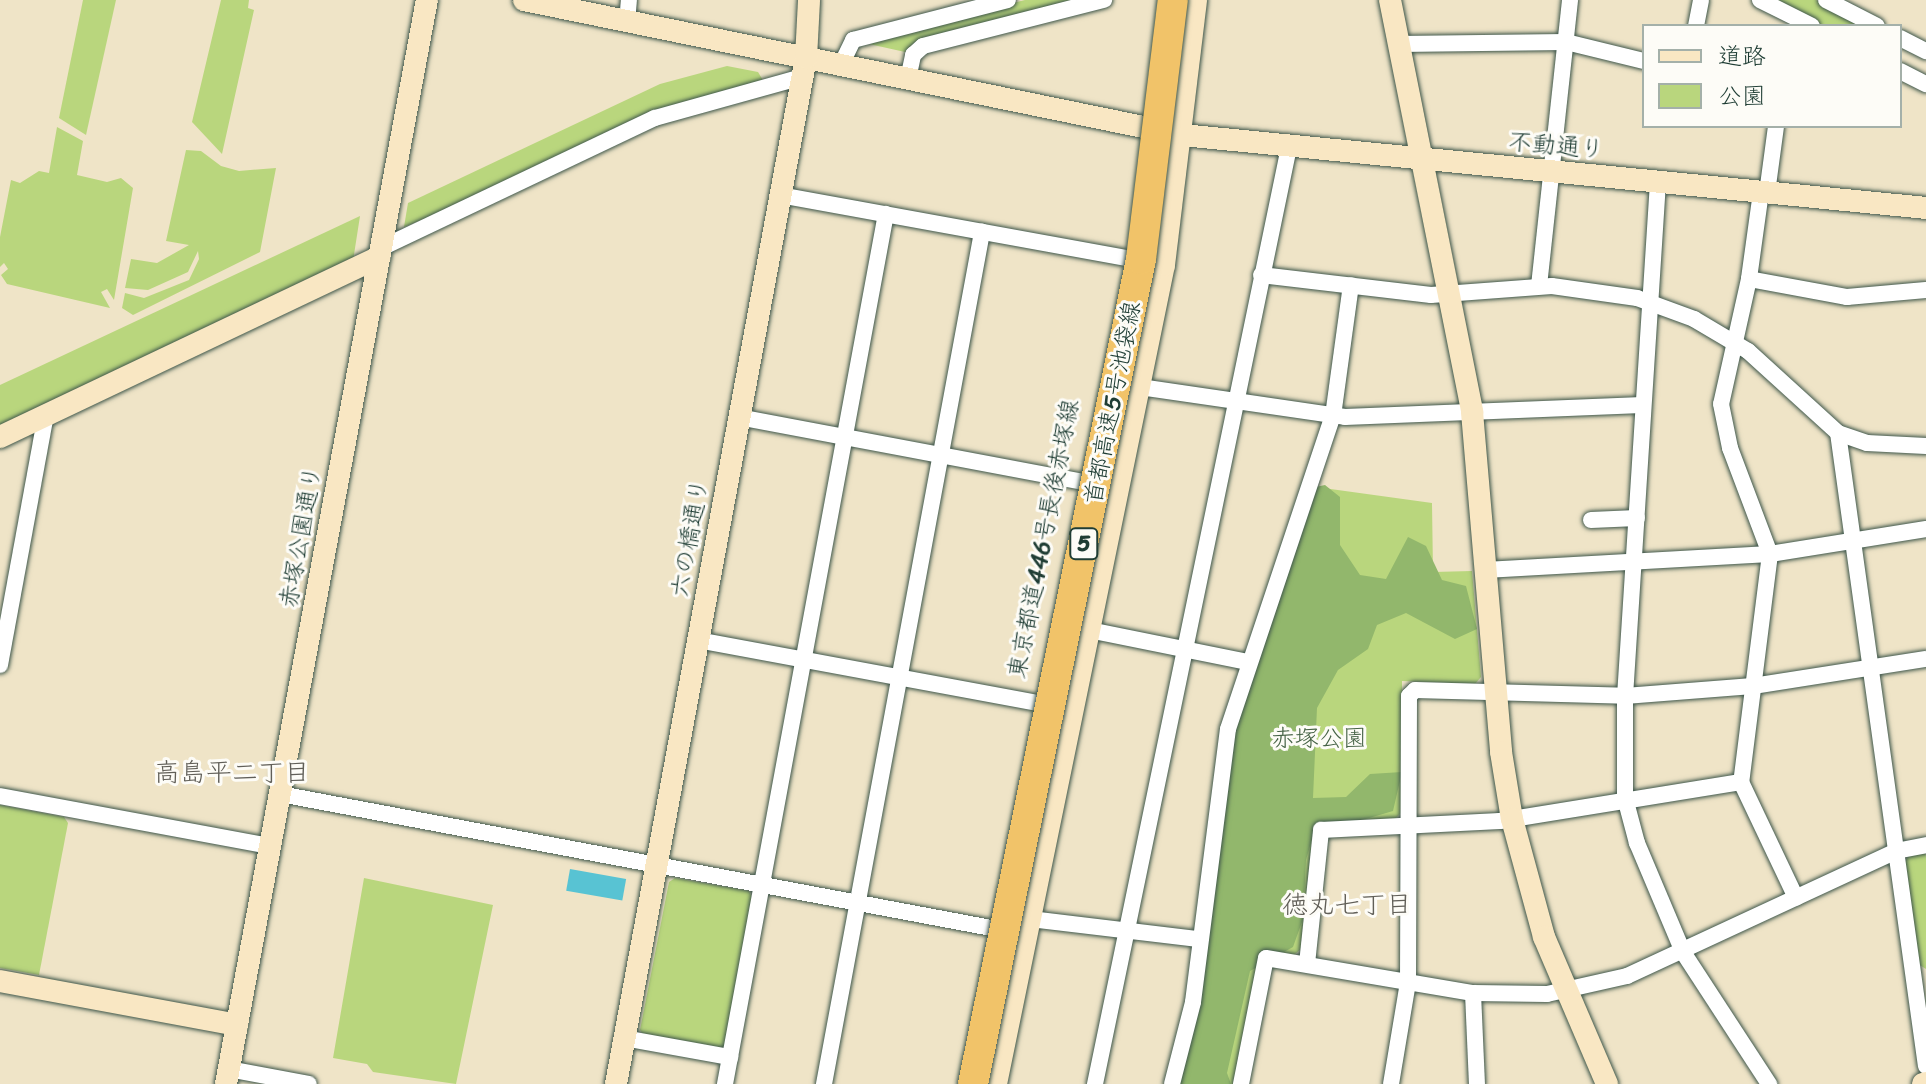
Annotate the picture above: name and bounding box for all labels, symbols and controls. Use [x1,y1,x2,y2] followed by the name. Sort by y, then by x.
[1642,24,1902,128] legend
[1718,35,1766,77] text: 道路
[1718,75,1766,117] text: 公園
[1507,127,1605,165] street label: 不動通り
[1079,299,1147,507] street label: 首都高速5号池袋線
[1003,397,1085,681] street label: 東京都道446号長後赤塚線
[274,464,328,610] street label: 赤塚公園通り
[665,476,715,600] street label: 六の橋通り
[1068,526,1100,562] road number: 5
[1271,725,1367,753] park label: 赤塚公園
[154,757,310,789] district label: 高島平二丁目
[1282,889,1412,921] district label: 徳丸七丁目

